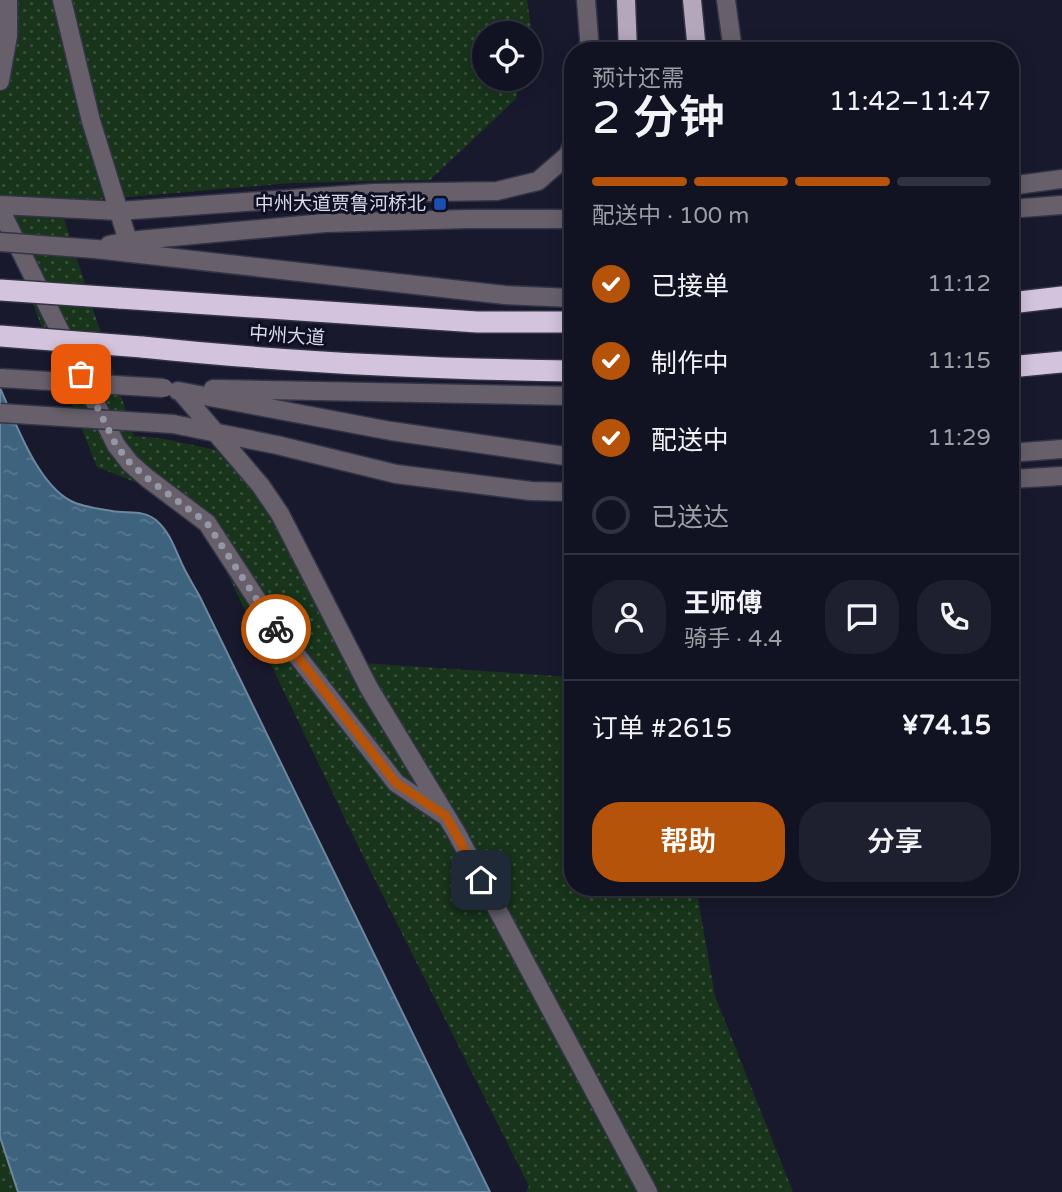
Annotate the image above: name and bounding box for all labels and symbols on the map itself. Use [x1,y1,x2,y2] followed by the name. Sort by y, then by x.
[255,193,426,215] place label: 中州大道贾鲁河桥北
[432,196,448,212] marker: 中州大道贾鲁河桥北
[248,322,326,350] street label: 中州大道
[51,344,111,404] pin
[241,594,311,664] courier
[451,850,511,910] pin

